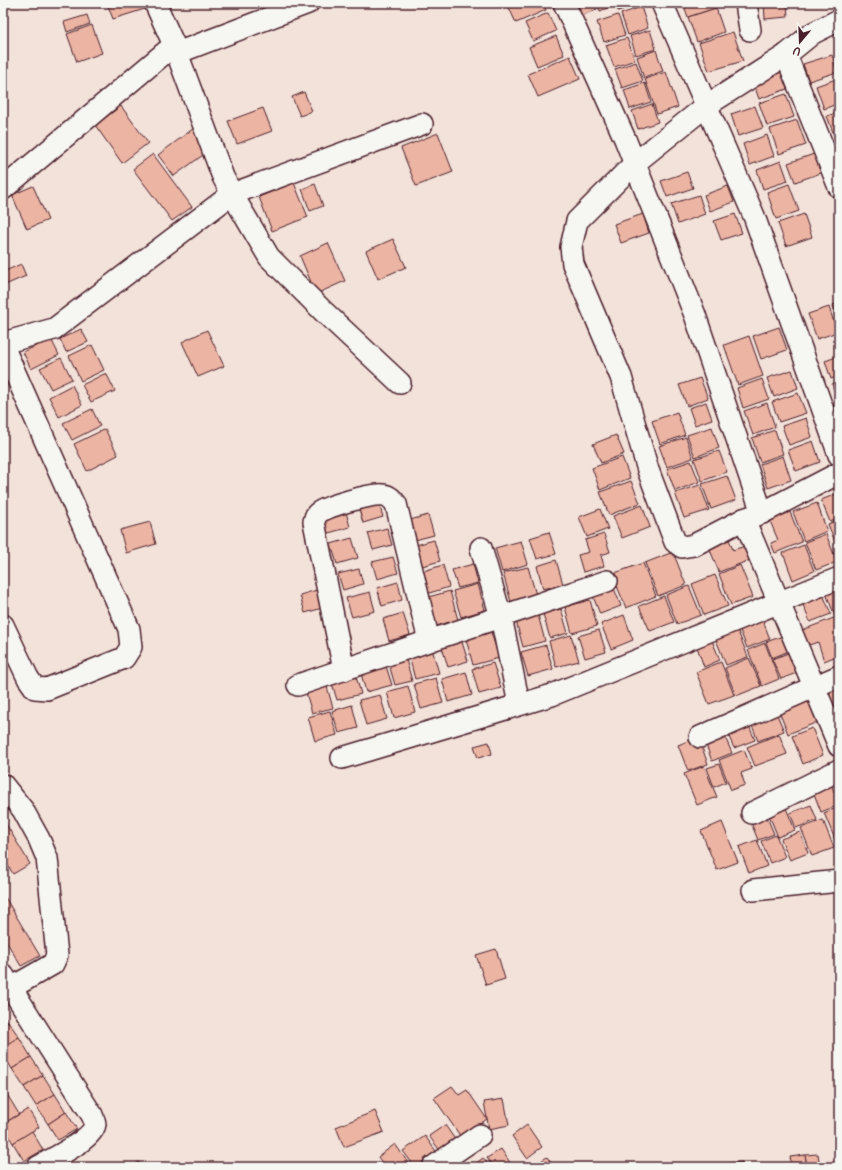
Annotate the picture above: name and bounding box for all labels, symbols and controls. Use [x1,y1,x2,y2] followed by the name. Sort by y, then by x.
[780,22,820,62] north arrow
[791,44,802,58] text: U

